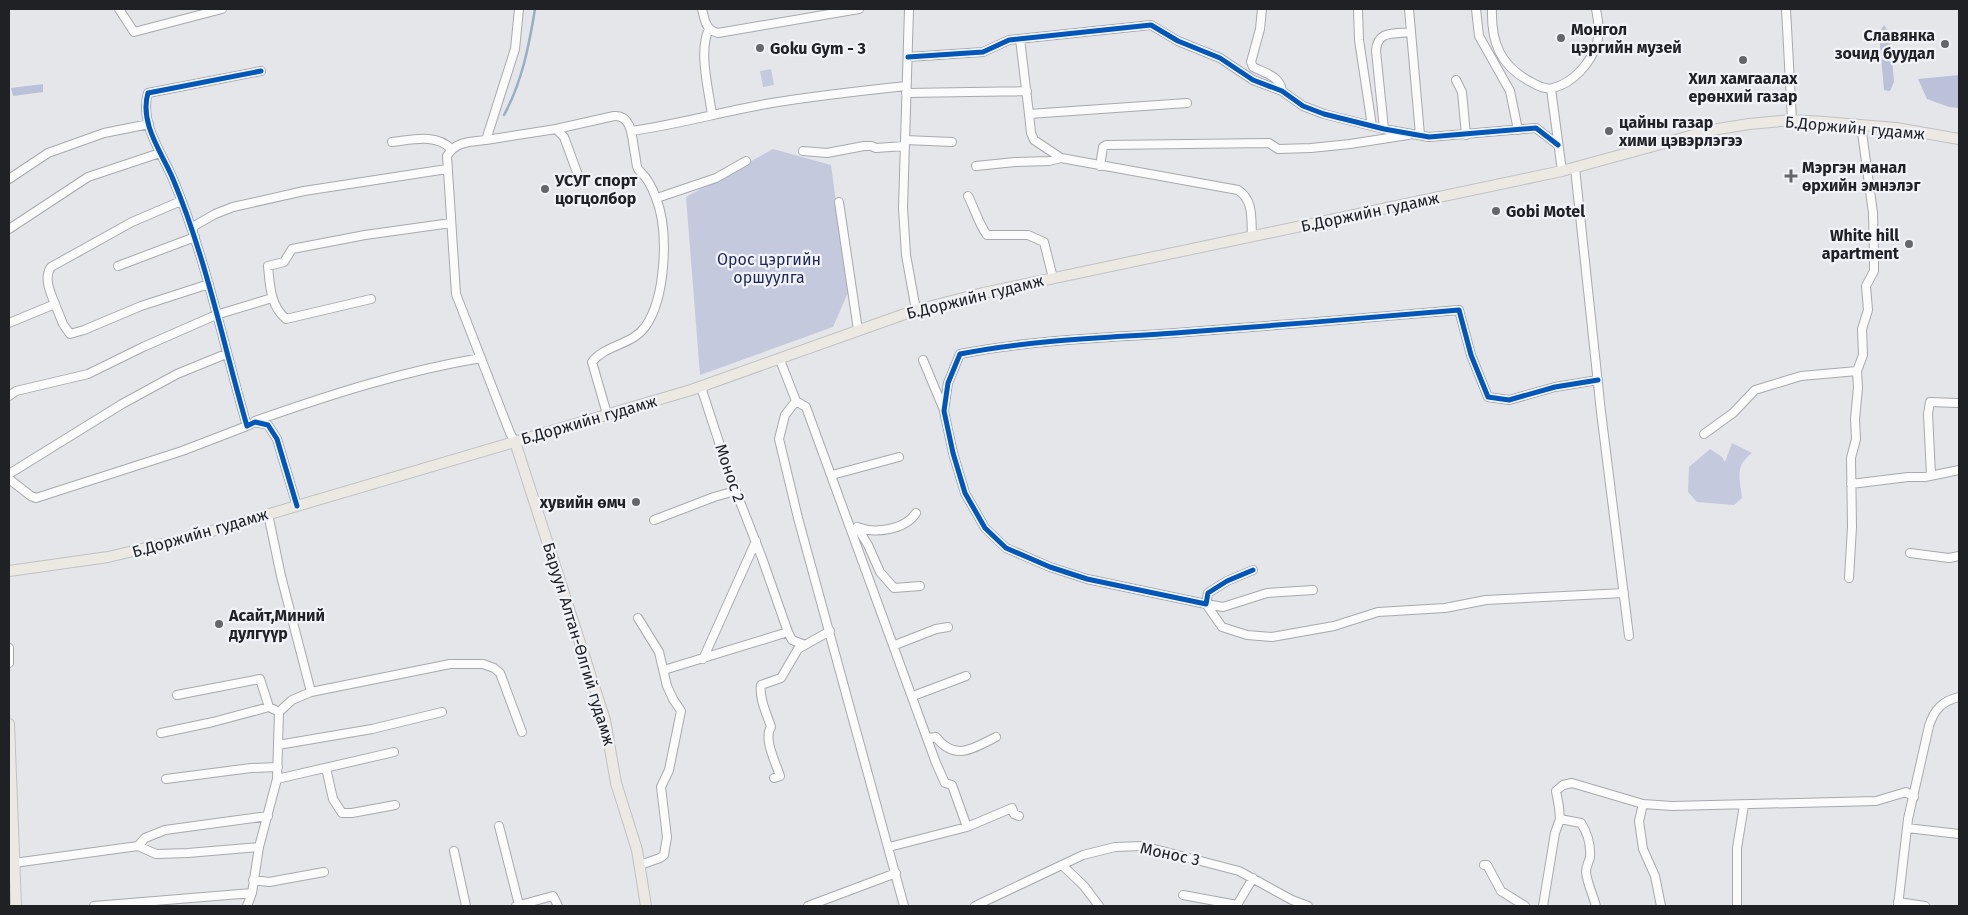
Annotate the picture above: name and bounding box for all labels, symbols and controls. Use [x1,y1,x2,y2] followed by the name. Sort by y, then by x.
[1571,20,1682,57] place label: Монгол цэргийн музей
[1835,26,1935,63] place label: Славянка зочид буудал
[1555,32,1567,44] marker: Монгол цэргийн музей
[1939,38,1951,50] marker: Славянка зочид буудал
[770,39,866,58] place label: Goku Gym - 3
[754,42,766,54] marker: Goku Gym - 3
[1737,54,1749,66] marker: Хил хамгаалах ерөнхий газар
[1688,69,1798,106] place label: Хил хамгаалах ерөнхий газар
[1784,112,1926,144] street label: Б.Доржийн гудамж
[1618,113,1743,150] place label: цайны газар хими цэвэрлэгээ
[1603,125,1615,137] marker: цайны газар хими цэвэрлэгээ
[1802,158,1921,195] place label: Мэргэн манал өрхийн эмнэлэг
[1784,169,1798,183] marker: Мэргэн манал өрхийн эмнэлэг
[554,171,638,208] place label: УСУГ спорт цогцолбор
[539,183,551,195] marker: УСУГ спорт цогцолбор
[1299,188,1441,236] street label: Б.Доржийн гудамж
[1506,202,1585,221] place label: Gobi Motel
[1490,205,1502,217] marker: Gobi Motel
[1822,226,1900,263] place label: White hill apartment
[1903,238,1915,250] marker: White hill apartment
[717,250,821,287] park label: Орос цэргийн оршуулга
[904,271,1046,323] street label: Б.Доржийн гудамж
[519,391,660,449] street label: Б.Доржийн гудамж
[711,441,749,505] street label: Монос 2
[539,493,626,512] place label: хувийн өмч
[630,496,642,508] marker: хувийн өмч
[130,504,271,562] street label: Б.Доржийн гудамж
[539,540,619,748] street label: Баруун Алтан-Өлгий гудамж
[228,606,325,643] place label: Асайт,Миний дулгүүр
[213,618,225,630] marker: Асайт,Миний дулгүүр
[1138,838,1202,870] street label: Монос 3

